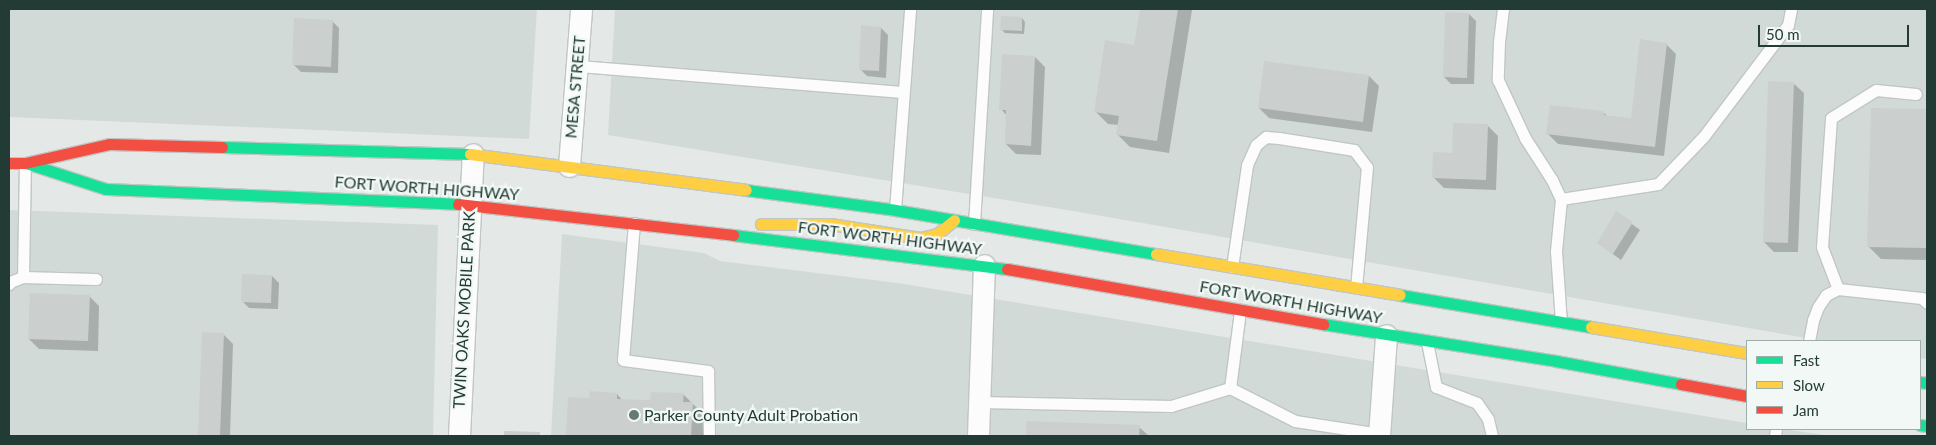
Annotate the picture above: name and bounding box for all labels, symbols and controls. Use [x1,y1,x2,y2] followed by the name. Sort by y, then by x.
[1761,15,1912,47] scale bar
[1766,25,1800,43] text: 50 m
[561,35,589,139] street label: MESA STREET
[334,172,520,204] street label: FORT WORTH HIGHWAY
[449,211,479,409] street label: TWIN OAKS MOBILE PARK
[797,217,983,259] street label: FORT WORTH HIGHWAY
[1198,276,1384,328] street label: FORT WORTH HIGHWAY
[1746,340,1921,430] legend
[1793,351,1820,369] text: Fast
[1793,376,1825,394] text: Slow
[1793,401,1819,419] text: Jam
[644,405,859,425] place label: Parker County Adult Probation
[628,409,640,421] marker: Parker County Adult Probation

